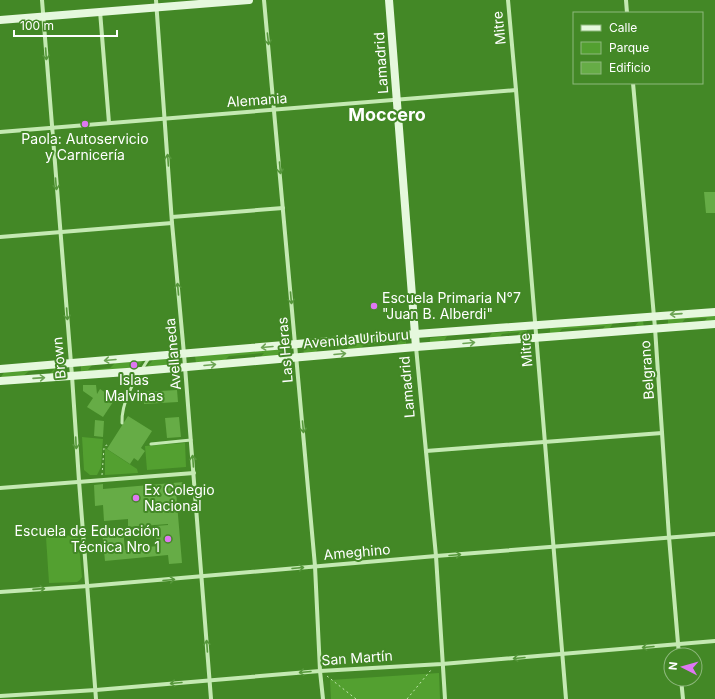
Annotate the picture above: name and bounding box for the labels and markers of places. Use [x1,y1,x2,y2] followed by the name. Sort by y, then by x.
[80,119,90,129] marker: Paola: Autoservicio y Carnicería
[21,130,149,163] place label: Paola: Autoservicio y Carnicería
[382,289,521,322] place label: Escuela Primaria N°7 "Juan B. Alberdi"
[369,301,379,311] marker: Escuela Primaria N°7 "Juan B. Alberdi"
[129,360,139,370] marker: Islas Malvinas
[105,371,163,404] place label: Islas Malvinas
[144,481,215,514] place label: Ex Colegio Nacional
[131,493,141,503] marker: Ex Colegio Nacional
[15,522,160,555] place label: Escuela de Educación Técnica Nro 1
[163,534,173,544] marker: Escuela de Educación Técnica Nro 1

